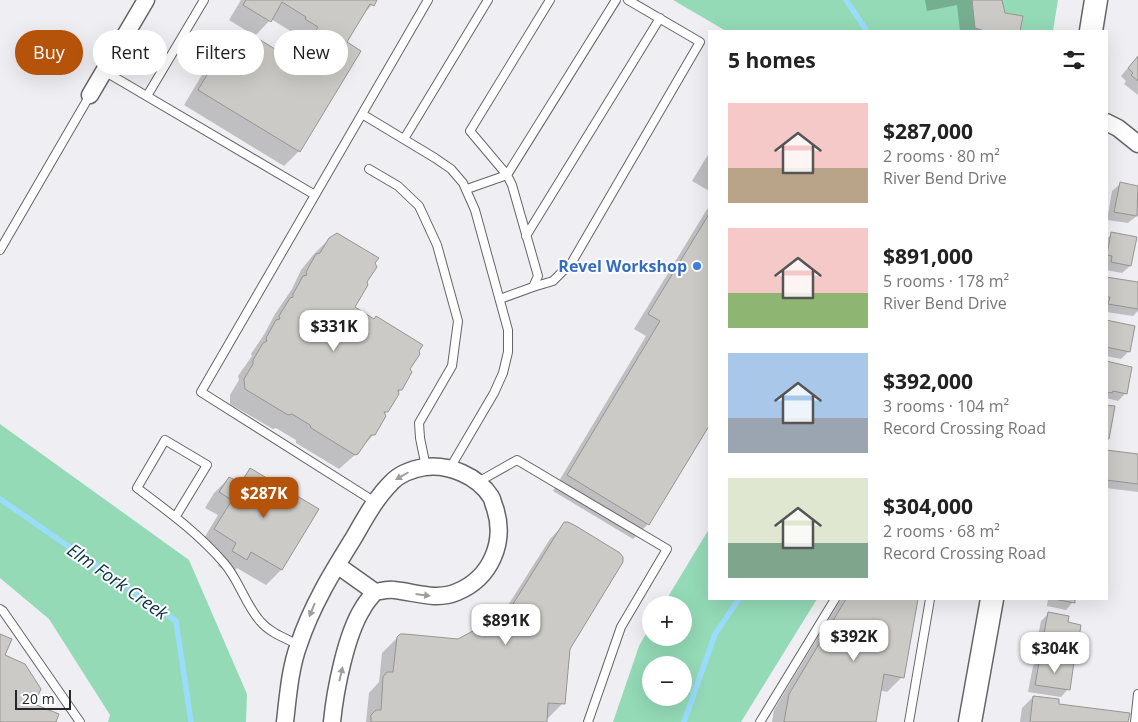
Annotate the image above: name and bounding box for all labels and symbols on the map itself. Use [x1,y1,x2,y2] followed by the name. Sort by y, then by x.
[558,255,687,277] place label: Revel Workshop
[691,260,703,272] marker: Revel Workshop
[299,310,369,352] pin: $331K
[395,471,408,480] one-way arrow
[229,476,299,519] pin: $287K
[63,537,174,625] water label: Elm Fork Creek
[415,591,431,599] one-way arrow
[308,603,316,618] one-way arrow
[471,604,541,646] pin: $891K
[819,620,889,662] pin: $392K
[1020,632,1090,674] pin: $304K
[337,667,345,682] one-way arrow
[15,687,71,710] scale bar

